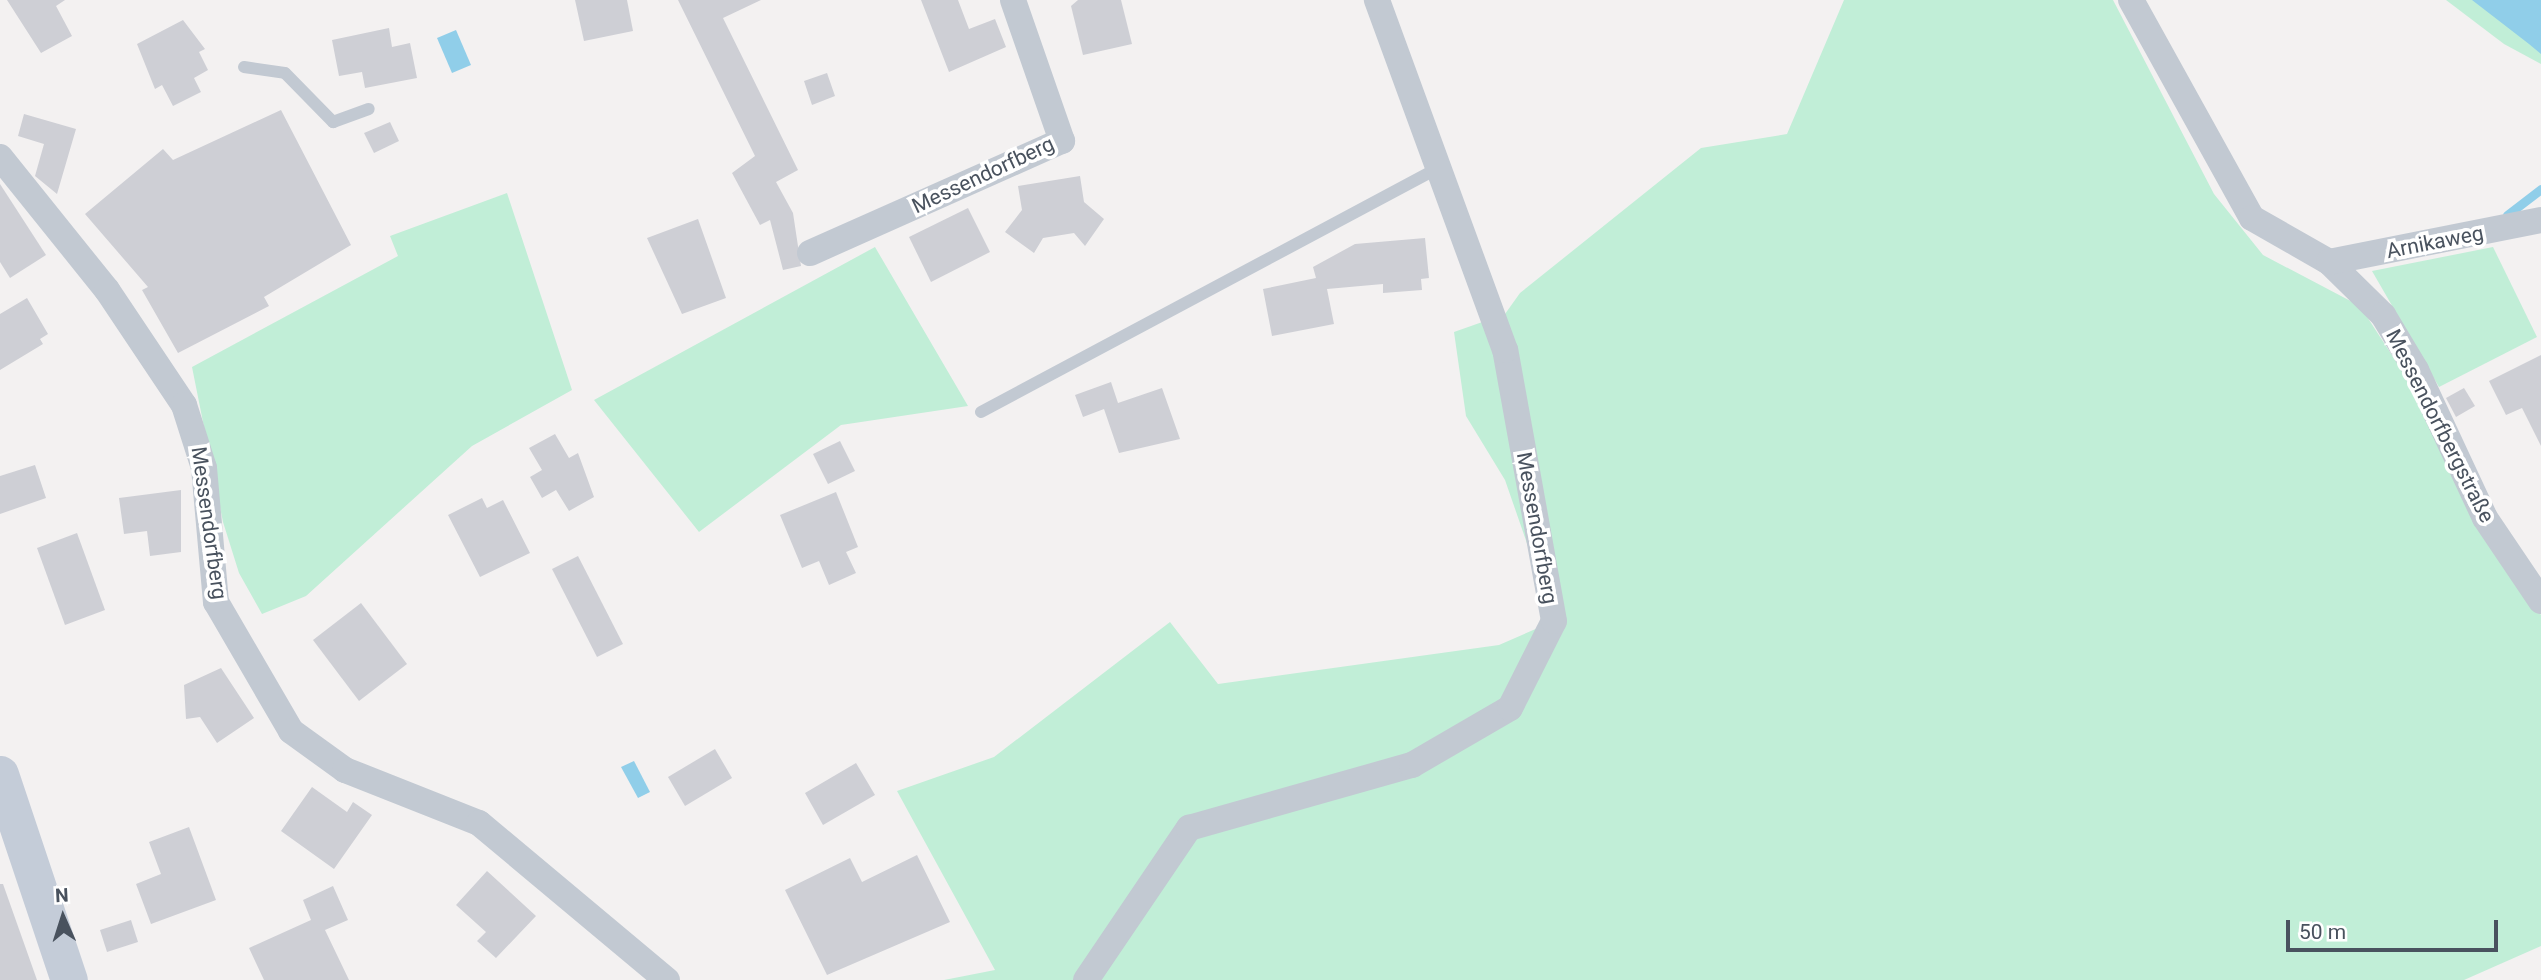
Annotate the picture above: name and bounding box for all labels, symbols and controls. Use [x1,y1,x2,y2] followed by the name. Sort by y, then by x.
[908,131,1058,219] street label: Messendorfberg
[2384,220,2486,264] street label: Arnikaweg
[2380,325,2500,527] street label: Messendorfbergstraße
[186,445,232,601] street label: Messendorfberg
[1511,450,1563,606] street label: Messendorfberg
[28,882,98,952] north arrow
[55,884,69,907] text: N
[2289,906,2501,950] scale bar
[2299,920,2346,944] text: 50 m

